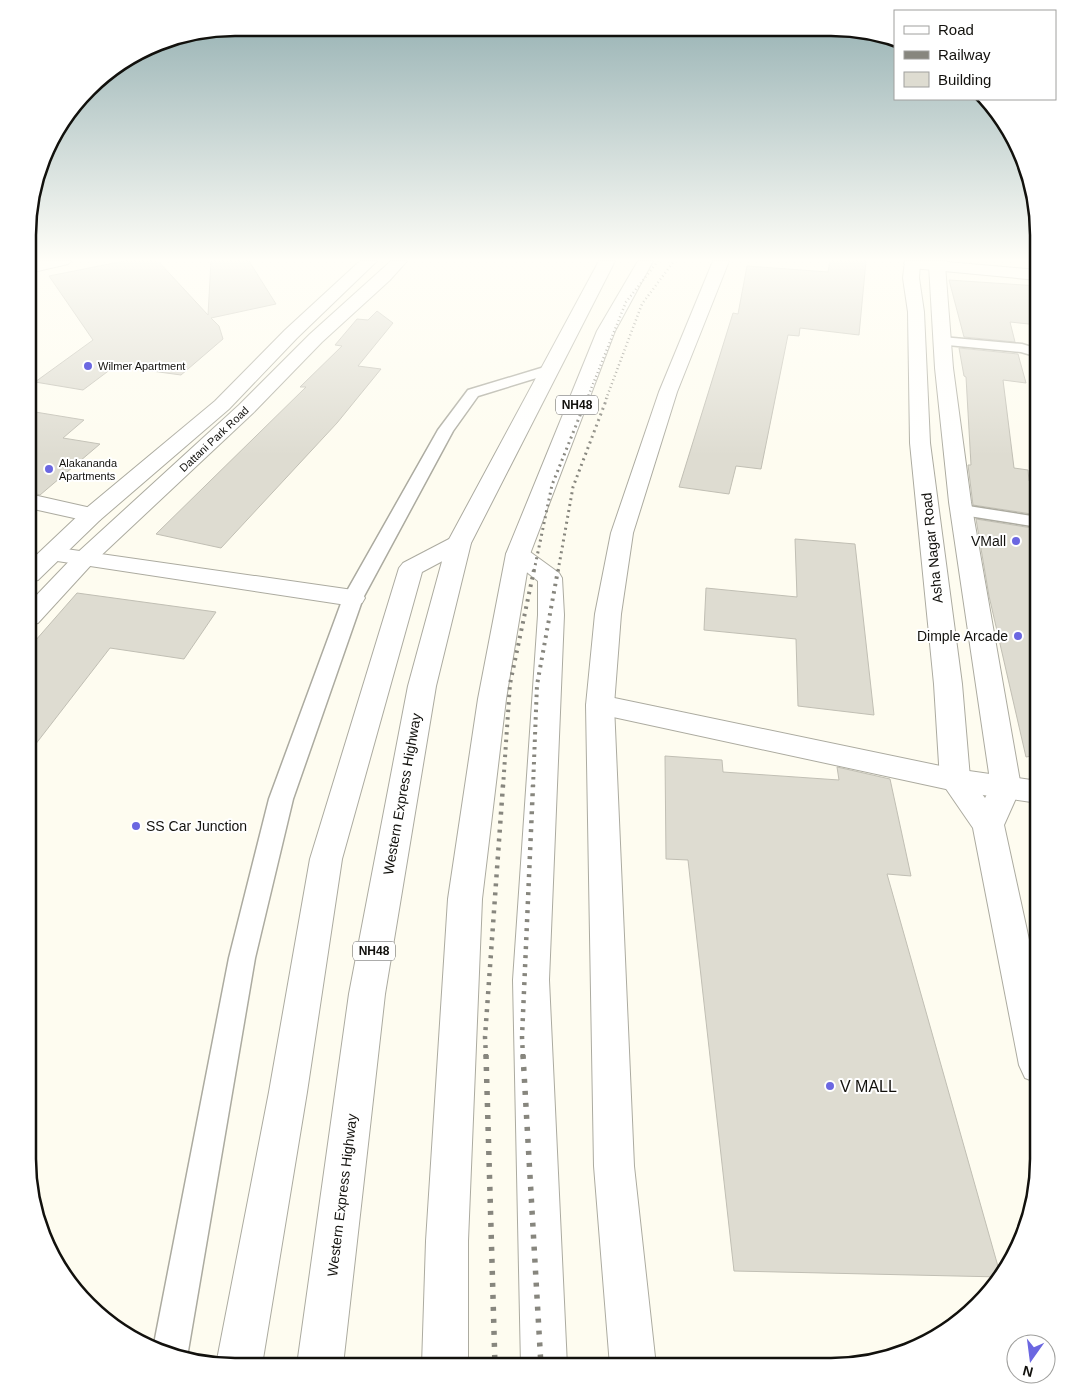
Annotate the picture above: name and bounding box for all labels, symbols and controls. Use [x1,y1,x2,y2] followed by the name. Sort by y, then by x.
[894,10,1056,100] legend
[938,21,974,38] text: Road
[938,46,991,63] text: Railway
[938,71,991,88] text: Building
[82,360,94,372] marker: Wilmer Apartment
[98,360,185,372] place label: Wilmer Apartment
[556,396,598,414] road number: NH48
[177,404,251,474] street label: Dattani Park Road
[59,457,118,482] place label: Alakananda Apartments
[43,463,55,475] marker: Alakananda Apartments
[918,492,946,604] street label: Asha Nagar Road
[971,533,1006,549] place label: VMall
[1010,535,1022,547] marker: VMall
[917,628,1008,644] place label: Dimple Arcade
[1012,630,1024,642] marker: Dimple Arcade
[380,712,424,876] street label: Western Express Highway
[146,818,247,834] place label: SS Car Junction
[130,820,142,832] marker: SS Car Junction
[353,941,395,960] road number: NH48
[840,1078,897,1095] place label: V MALL
[824,1080,836,1092] marker: V MALL
[324,1113,360,1277] street label: Western Express Highway
[1006,1334,1056,1384] north arrow
[1021,1363,1035,1381] text: N

